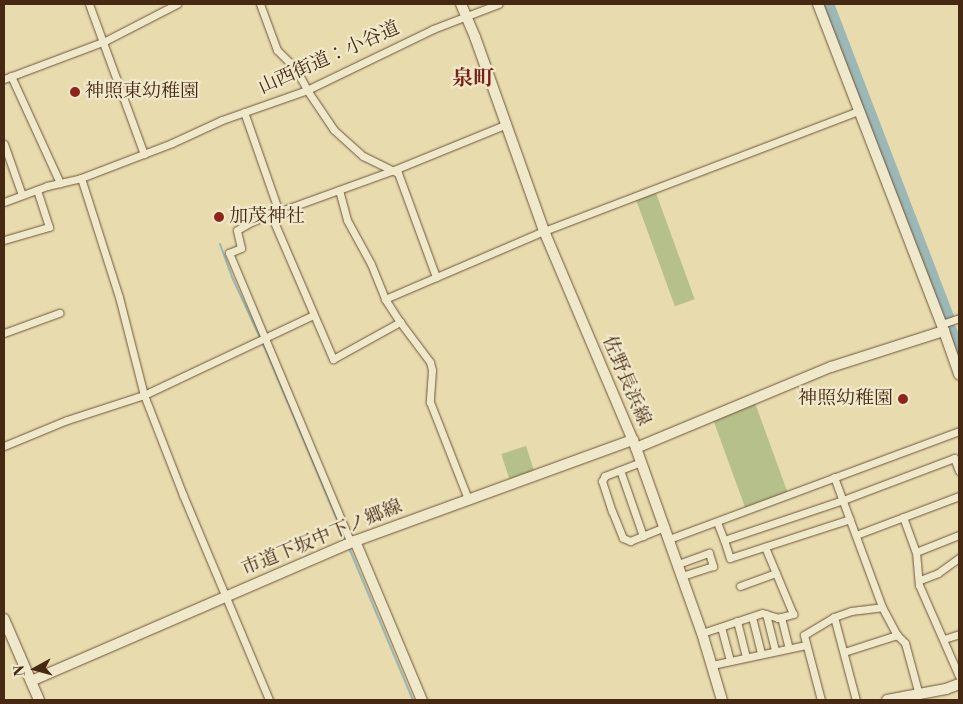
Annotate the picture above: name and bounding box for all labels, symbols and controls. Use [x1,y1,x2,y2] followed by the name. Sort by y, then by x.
[255,17,403,99] street label: 山西街道：小谷道
[452,66,494,92] district label: 泉町
[85,81,199,103] place label: 神照東幼稚園
[69,86,81,98] marker: 神照東幼稚園
[229,206,305,228] place label: 加茂神社
[213,211,225,223] marker: 加茂神社
[597,333,655,429] street label: 佐野長浜線
[798,388,893,410] place label: 神照幼稚園
[897,393,909,405] marker: 神照幼稚園
[238,495,406,581] street label: 市道下坂中下ノ郷線
[10,644,60,694] north arrow
[11,664,30,677] text: N

